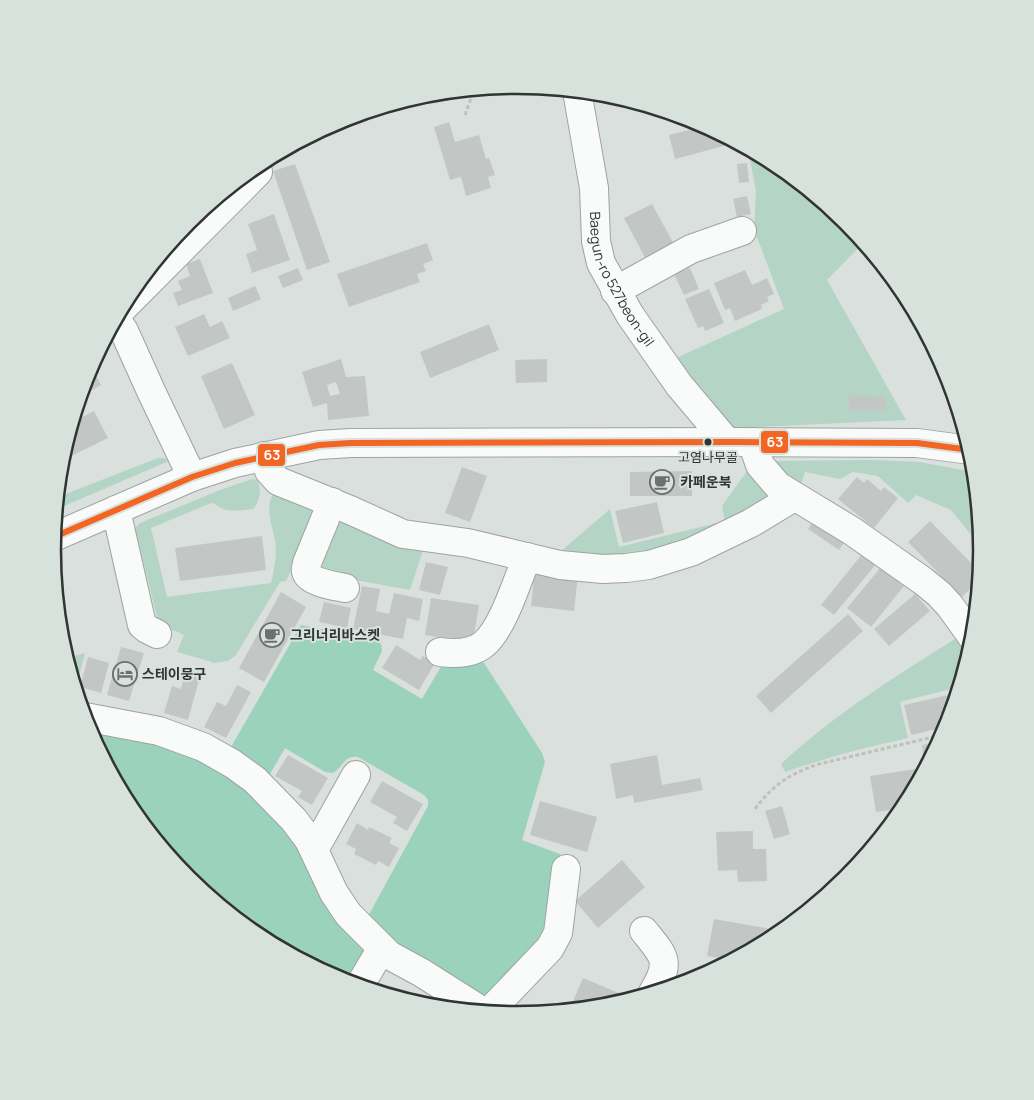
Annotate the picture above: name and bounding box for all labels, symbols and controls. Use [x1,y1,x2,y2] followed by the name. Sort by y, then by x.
[586,211,659,350] street label: Baegun-ro 527beon-gil
[760,430,789,454] line badge: 63
[767,432,783,451] text: 63
[703,437,713,447] marker: 고염나무골
[257,443,286,467] line badge: 63
[264,445,280,464] text: 63
[678,448,738,466] place label: 고염나무골
[649,469,675,495] cafe icon: 카페운북
[680,472,732,491] place label: 카페운북
[259,622,285,648] cafe icon: 그리너리바스켓
[290,625,380,644] place label: 그리너리바스켓
[112,661,138,687] hotel icon: 스테이뭉구
[142,664,207,683] place label: 스테이뭉구

